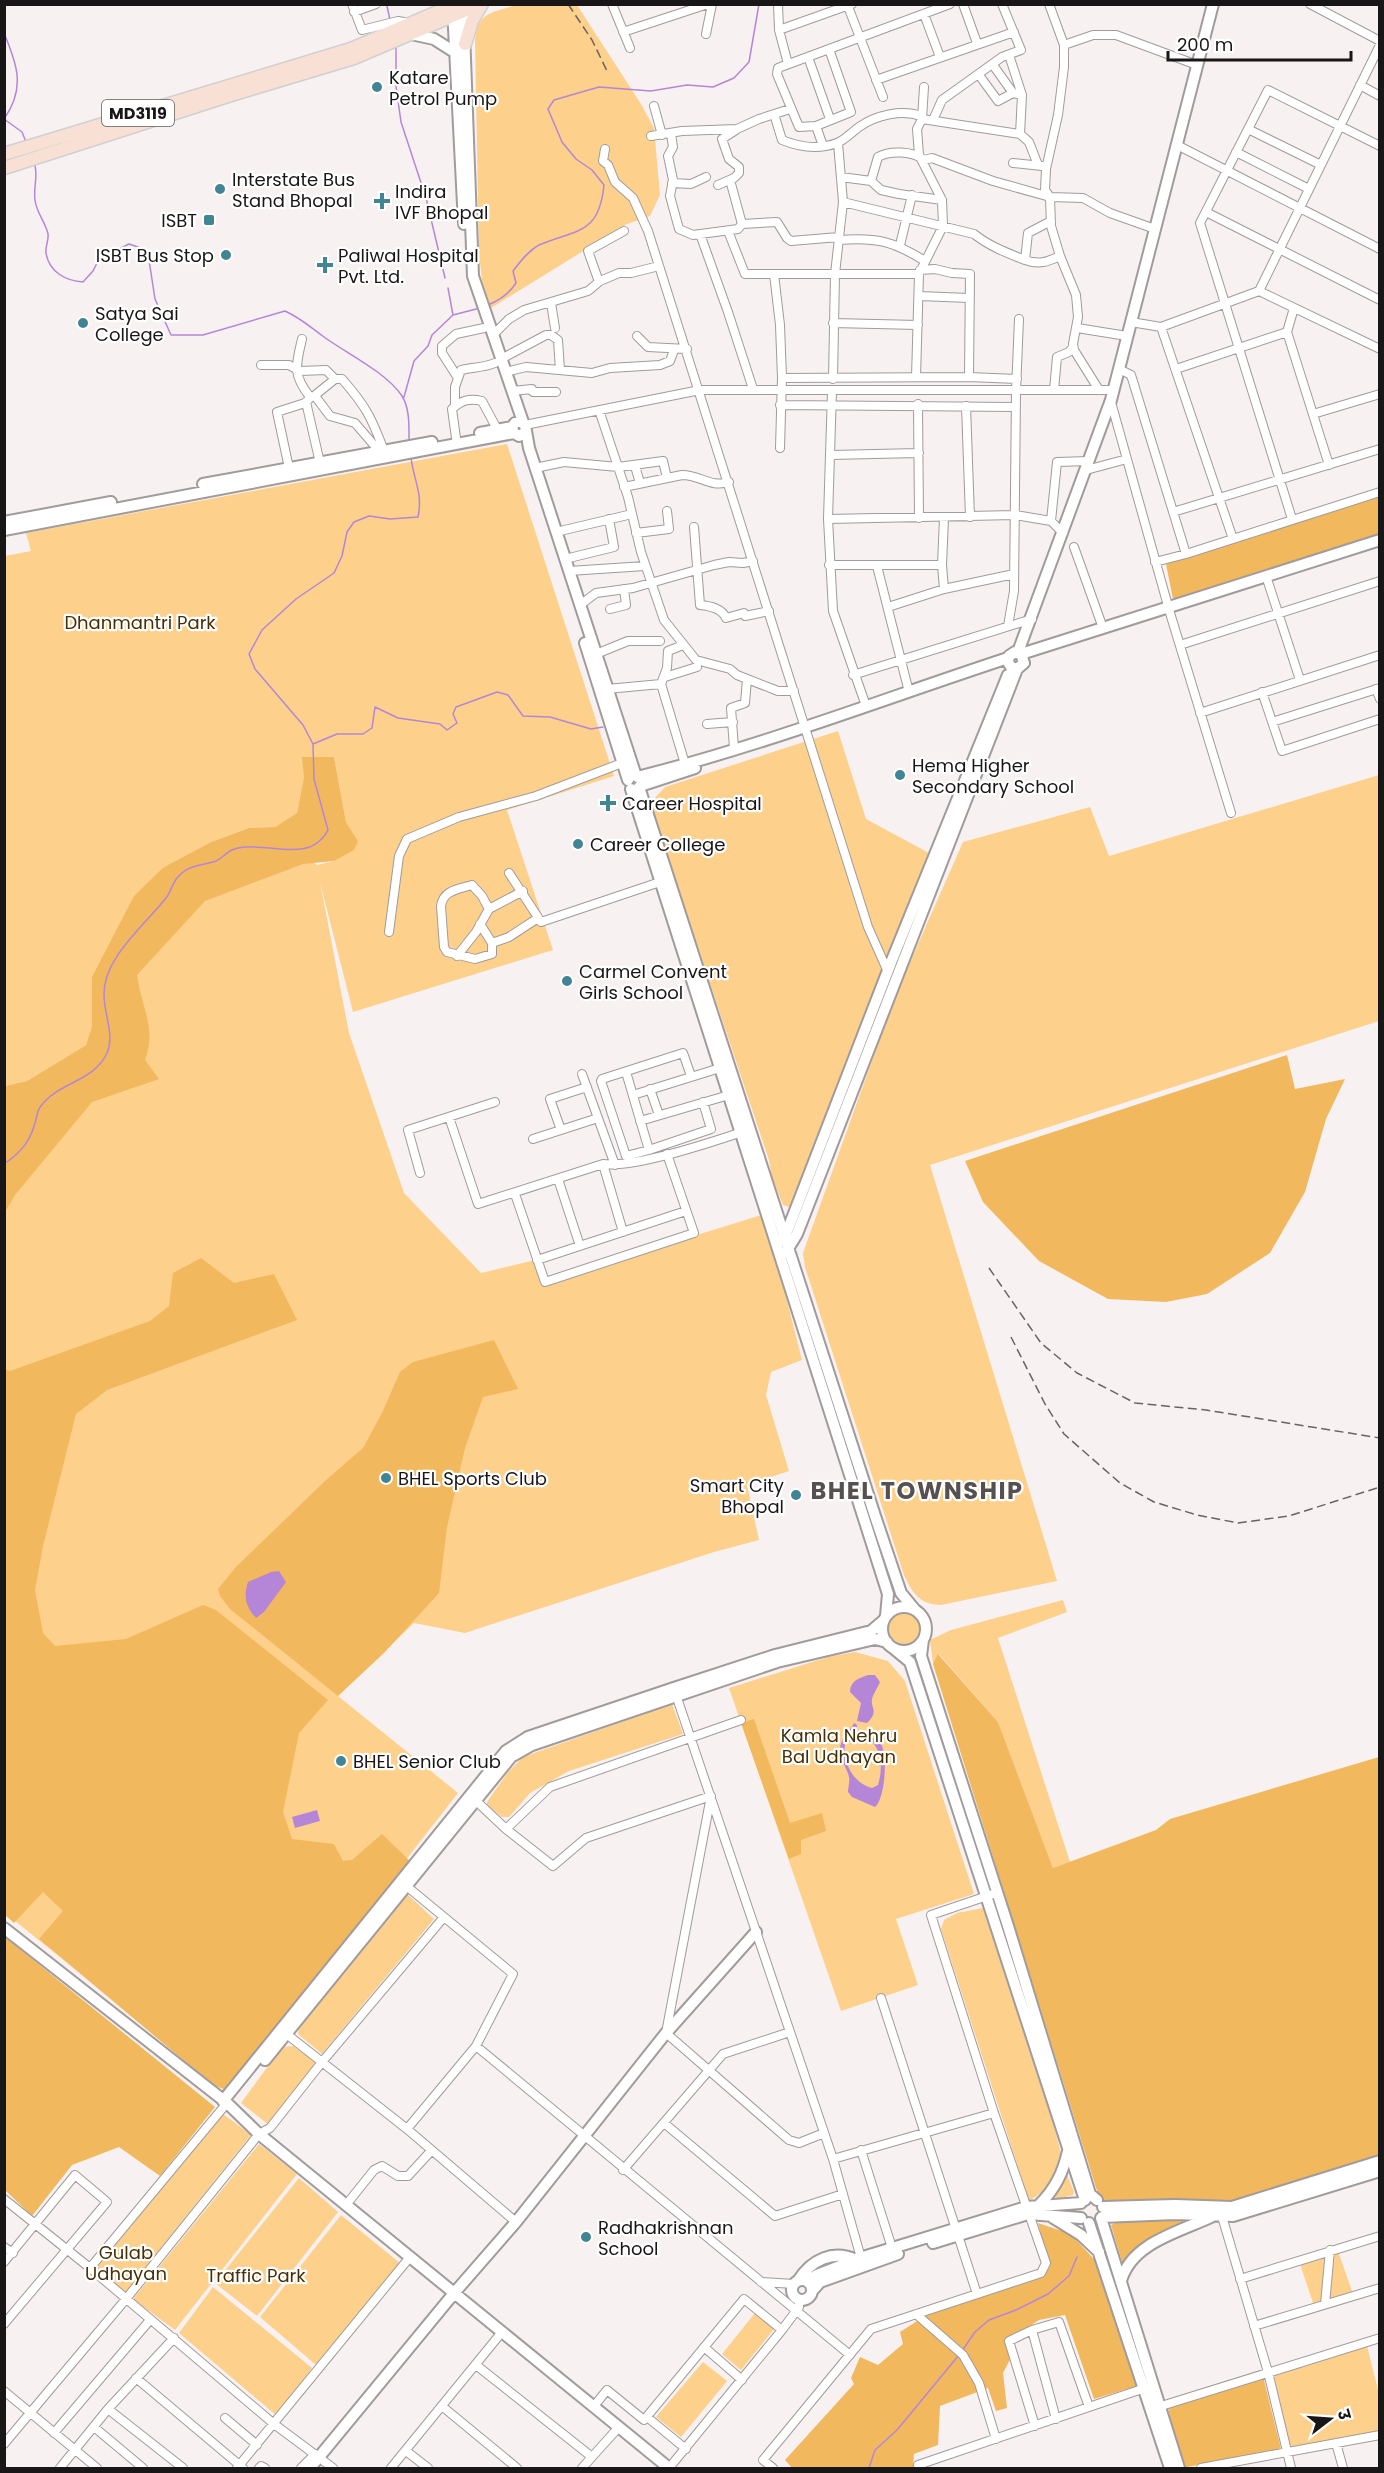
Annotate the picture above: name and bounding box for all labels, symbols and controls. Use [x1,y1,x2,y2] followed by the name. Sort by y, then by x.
[1168,24,1351,62] scale bar
[1177,32,1233,57] text: 200 m
[389,65,497,111] place label: Katare Petrol Pump
[370,80,384,94] marker: Katare Petrol Pump
[102,100,174,126] road number: MD3119
[232,167,355,213] place label: Interstate Bus Stand Bhopal
[395,179,488,225] place label: Indira IVF Bhopal
[213,182,227,196] marker: Interstate Bus Stand Bhopal
[373,192,391,210] marker: Indira IVF Bhopal
[161,208,197,233] place label: ISBT
[202,213,216,227] marker: ISBT
[96,243,214,268] place label: ISBT Bus Stop
[338,243,479,289] place label: Paliwal Hospital Pvt. Ltd.
[219,248,233,262] marker: ISBT Bus Stop
[316,256,334,274] marker: Paliwal Hospital Pvt. Ltd.
[95,301,179,347] place label: Satya Sai College
[76,316,90,330] marker: Satya Sai College
[64,610,216,635] park label: Dhanmantri Park
[912,753,1074,799] place label: Hema Higher Secondary School
[893,768,907,782] marker: Hema Higher Secondary School
[622,791,762,816] place label: Career Hospital
[599,794,617,812] marker: Career Hospital
[590,832,725,857] place label: Career College
[571,837,585,851] marker: Career College
[579,959,727,1005] place label: Carmel Convent Girls School
[560,974,574,988] marker: Carmel Convent Girls School
[398,1466,547,1491] place label: BHEL Sports Club
[379,1471,393,1485] marker: BHEL Sports Club
[690,1473,784,1519] place label: Smart City Bhopal
[810,1474,1024,1507] district label: BHEL TOWNSHIP
[789,1488,803,1502] marker: Smart City Bhopal
[781,1723,897,1769] park label: Kamla Nehru Bal Udhayan
[353,1749,501,1774] place label: BHEL Senior Club
[334,1754,348,1768] marker: BHEL Senior Club
[598,2215,734,2261] place label: Radhakrishnan School
[579,2230,593,2244] marker: Radhakrishnan School
[85,2240,167,2286] park label: Gulab Udhayan
[206,2263,306,2288] park label: Traffic Park
[1300,2389,1360,2449] north arrow
[1331,2406,1356,2423] text: उ

